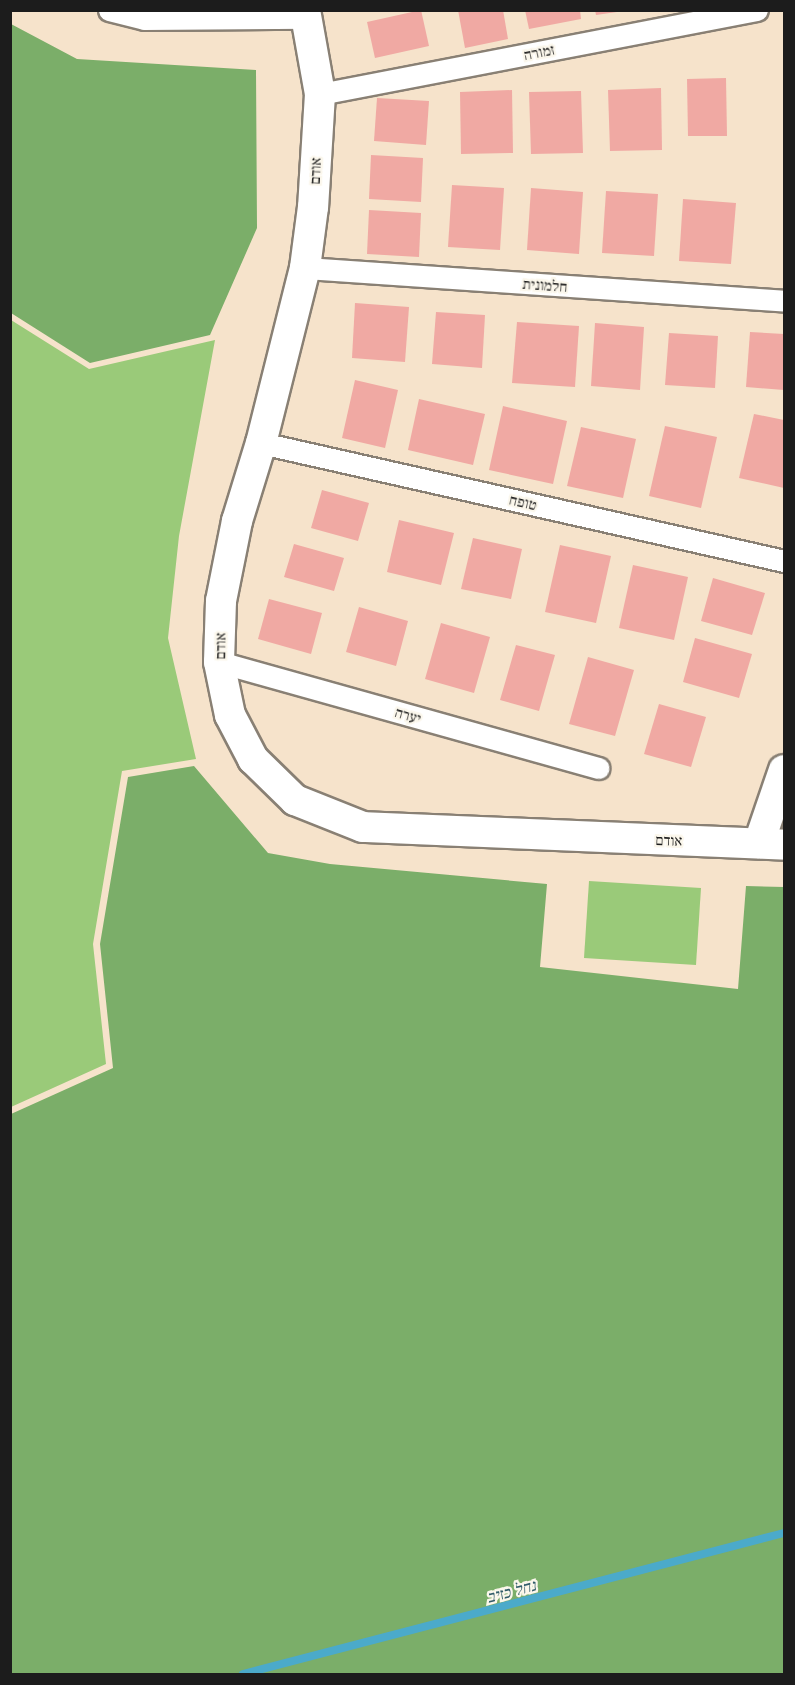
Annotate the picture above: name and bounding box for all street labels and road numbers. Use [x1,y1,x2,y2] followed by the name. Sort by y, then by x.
[522,40,556,64] street label: זמורה
[305,157,325,185] street label: אודם
[522,274,568,296] street label: חלמונית
[507,490,539,514] street label: טופח
[211,632,229,660] street label: אודם
[393,703,423,727] street label: יערה
[655,831,683,849] street label: אודם

